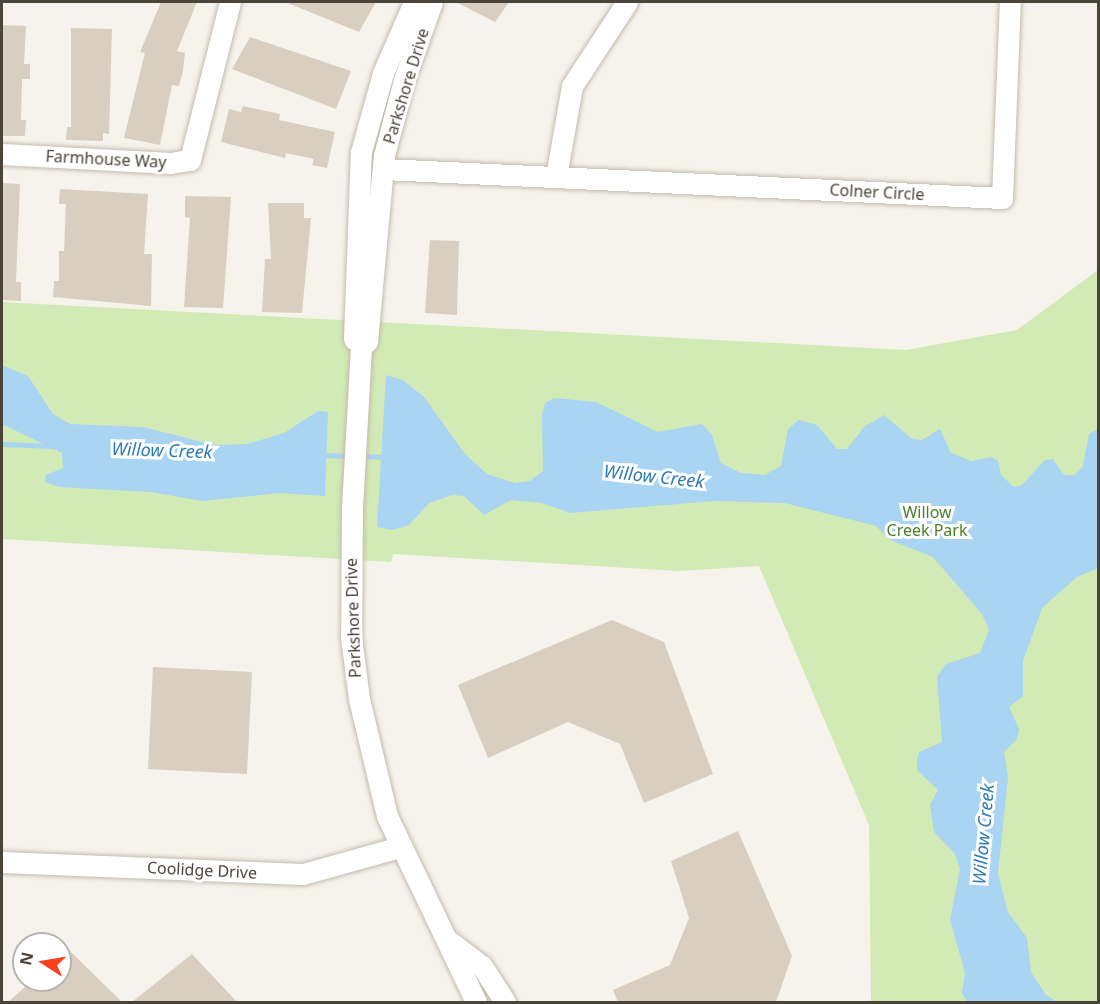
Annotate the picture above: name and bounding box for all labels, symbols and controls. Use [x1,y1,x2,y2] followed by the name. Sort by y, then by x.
[379,26,433,146] street label: Parkshore Drive
[45,146,167,172] street label: Farmhouse Way
[829,180,925,204] street label: Colner Circle
[111,437,213,463] water label: Willow Creek
[603,460,705,492] water label: Willow Creek
[887,502,967,540] park label: Willow Creek Park
[341,558,365,678] street label: Parkshore Drive
[968,783,998,885] water label: Willow Creek
[146,858,258,882] street label: Coolidge Drive
[12,932,72,992] north arrow
[14,950,38,967] text: N

